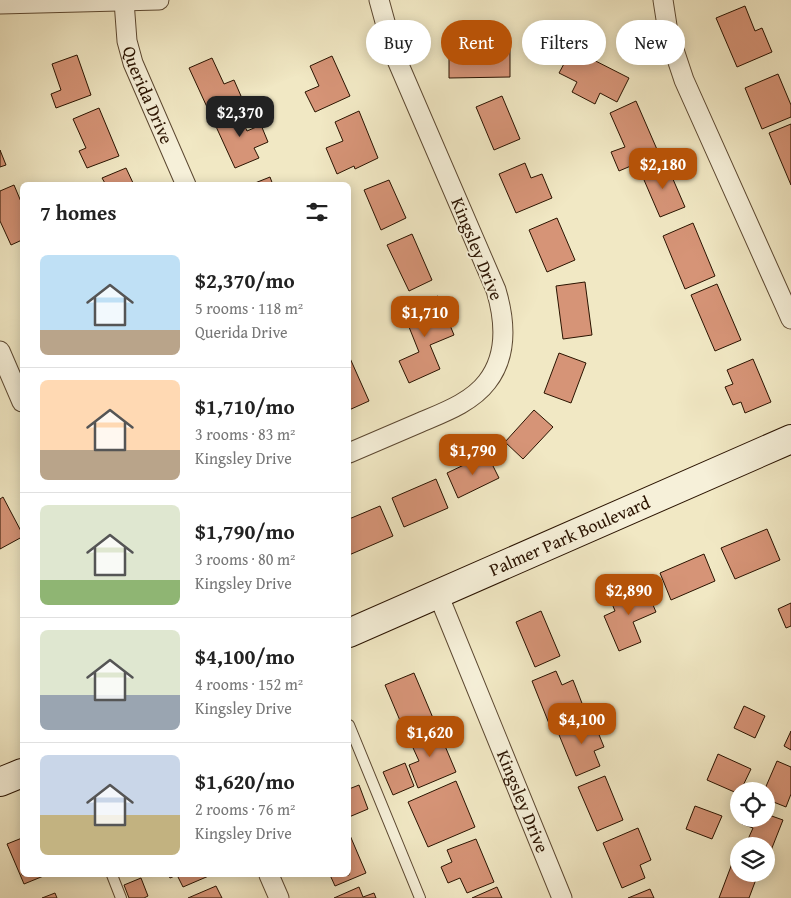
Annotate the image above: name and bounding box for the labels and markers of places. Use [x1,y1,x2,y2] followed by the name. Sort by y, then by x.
[199,96,281,138] pin: $2,370
[622,148,704,190] pin: $2,180
[384,296,466,338] pin: $1,710
[432,434,514,476] pin: $1,790
[588,574,670,616] pin: $2,890
[541,702,623,745] pin: $4,100
[389,716,471,758] pin: $1,620

